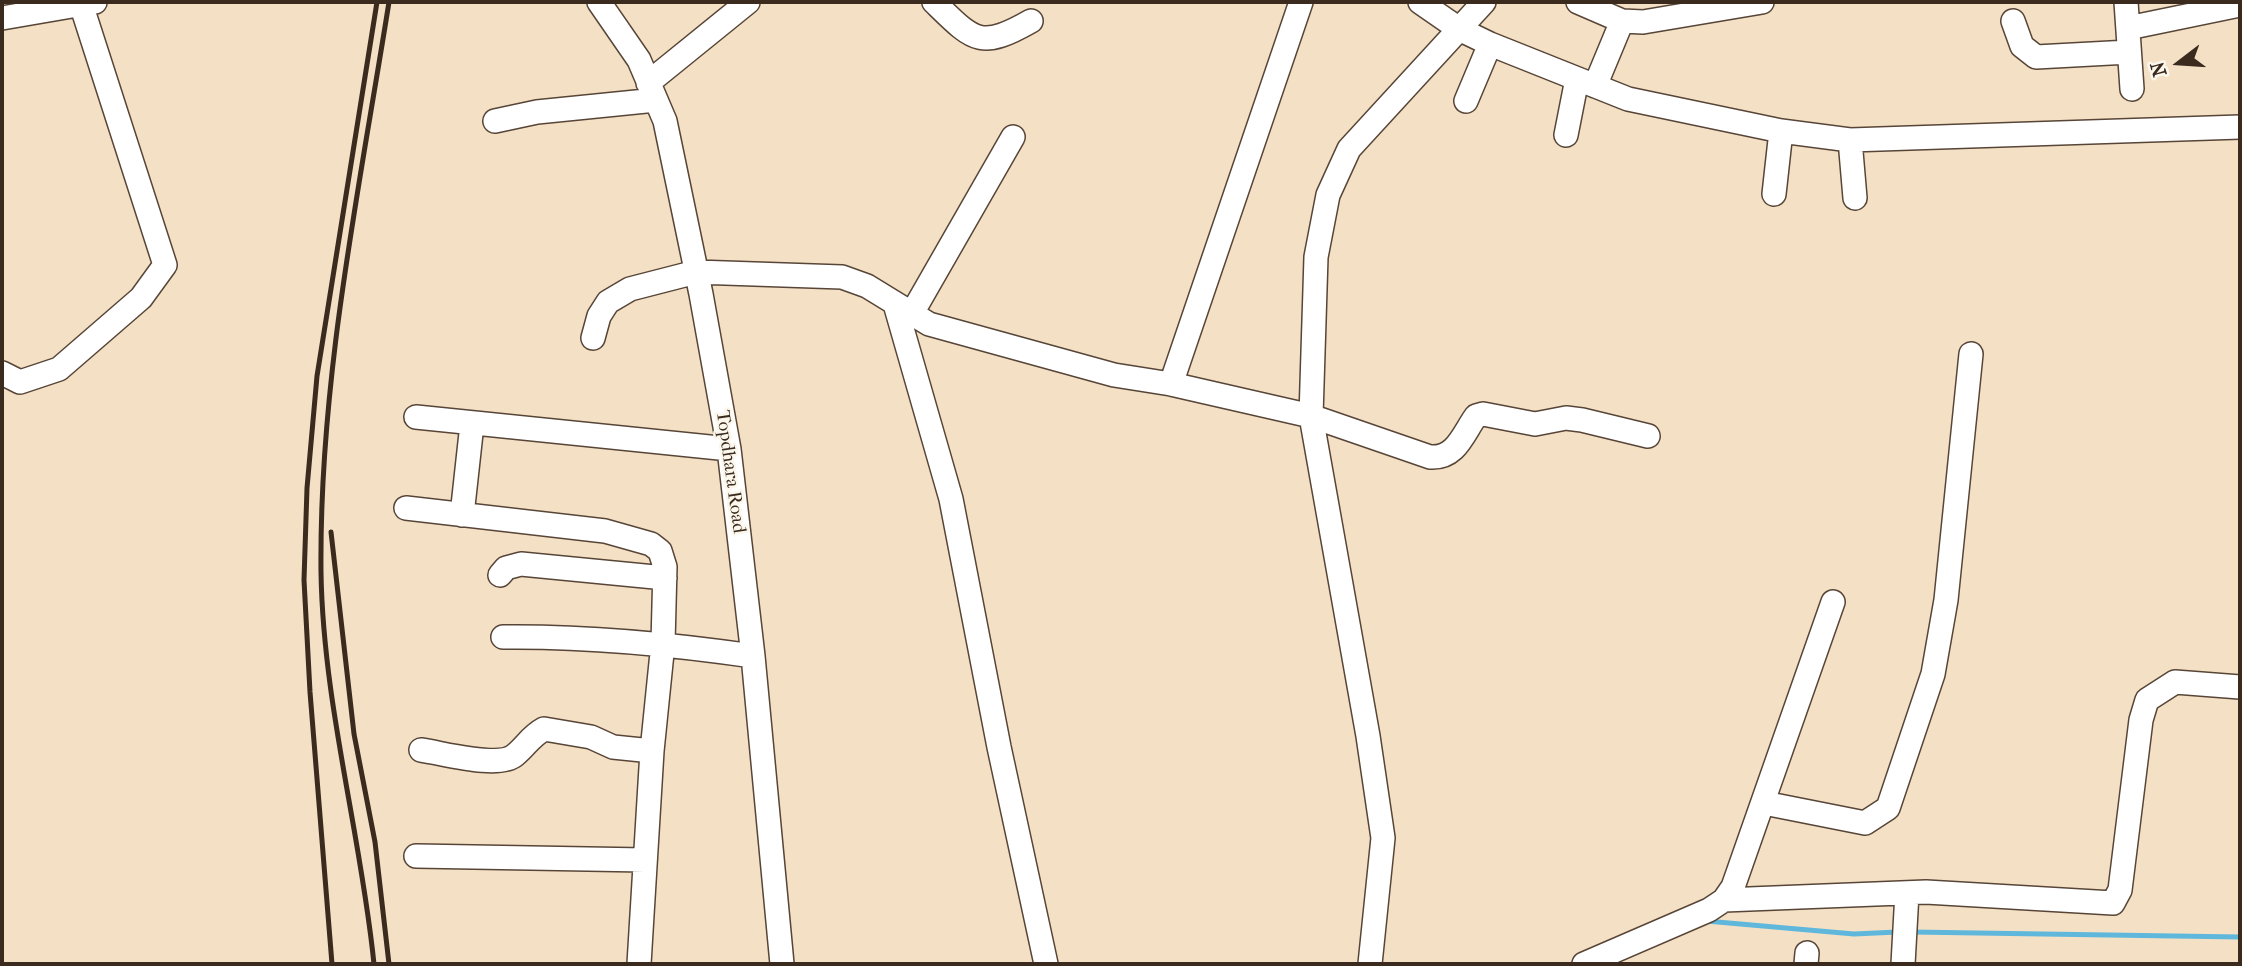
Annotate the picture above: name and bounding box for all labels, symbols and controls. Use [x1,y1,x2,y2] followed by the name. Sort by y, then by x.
[2144,28,2214,98] north arrow
[2146,59,2172,79] text: N
[710,409,750,535] street label: Topdhara Road

